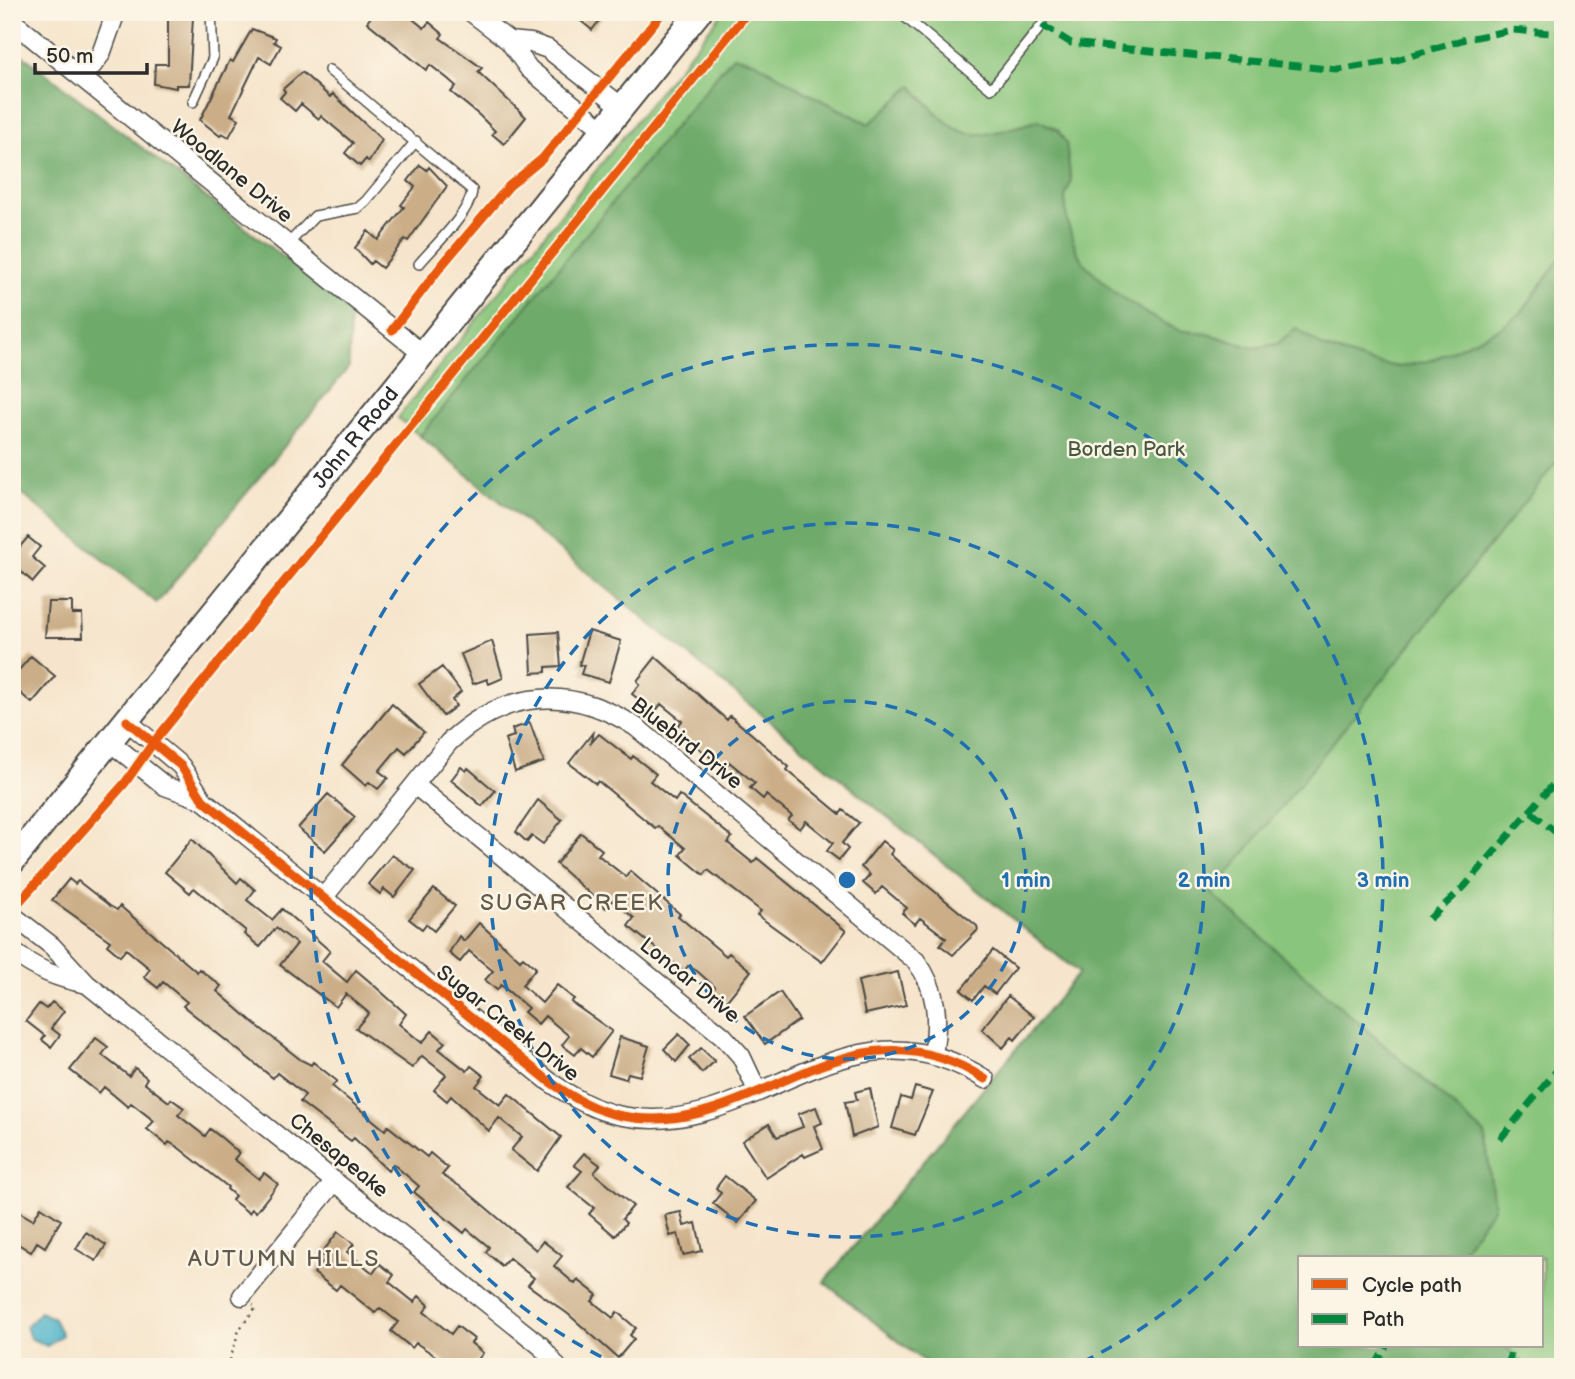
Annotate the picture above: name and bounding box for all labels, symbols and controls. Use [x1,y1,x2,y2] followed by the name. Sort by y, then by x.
[35,32,147,76] scale bar
[46,44,93,69] text: 50 m
[166,115,298,228] street label: Woodlane Drive
[307,382,404,493] street label: John R Road
[1067,437,1186,462] park label: Borden Park
[626,692,747,795] street label: Bluebird Drive
[835,868,859,892] centre of rings
[1001,868,1051,893] text: 1 min
[1177,868,1231,893] text: 2 min
[1357,868,1409,893] text: 3 min
[480,889,664,917] district label: SUGAR CREEK
[635,933,745,1028] street label: Loncar Drive
[431,960,584,1087] street label: Sugar Creek Drive
[284,1108,393,1203] street label: Chesapeake
[188,1245,380,1273] district label: AUTUMN HILLS
[1298,1256,1544,1348] legend
[1362,1273,1462,1298] text: Cycle path
[1362,1307,1404,1332] text: Path

